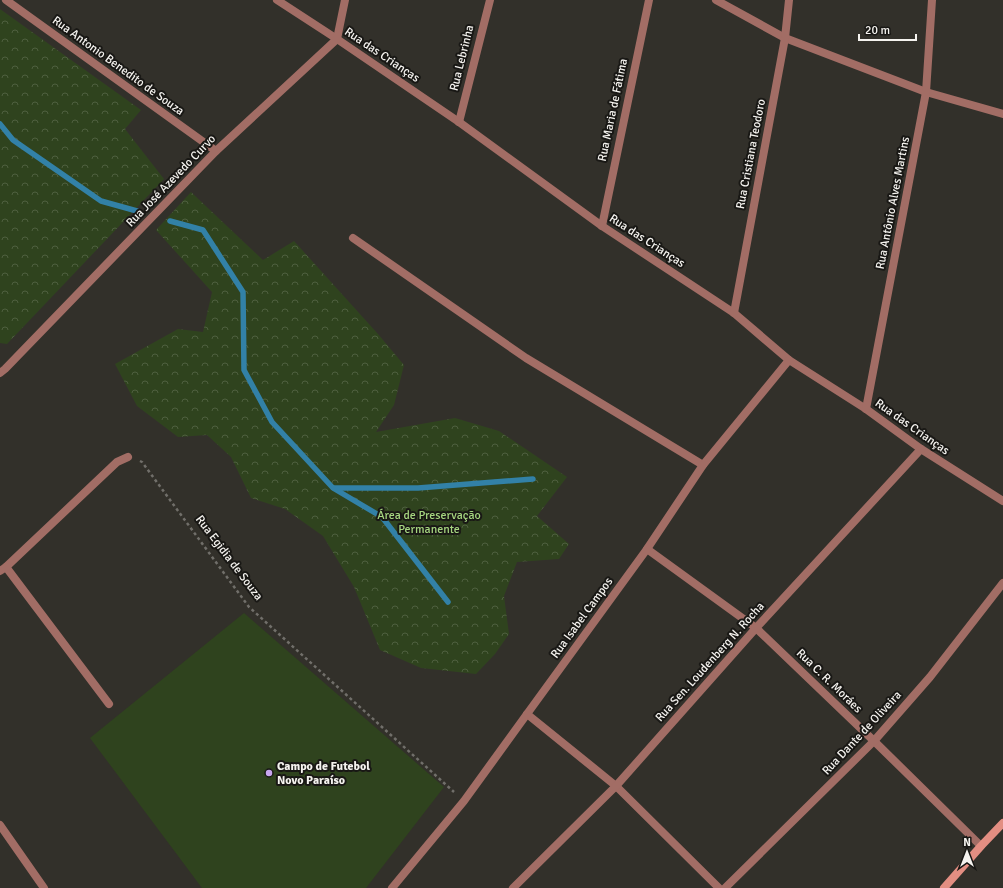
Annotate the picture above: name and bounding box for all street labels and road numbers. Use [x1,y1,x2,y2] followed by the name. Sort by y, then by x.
[49,13,187,119] street label: Rua Antonio Benedito de Souza
[447,23,477,93] street label: Rua Lebrinha
[342,24,422,86] street label: Rua das Crianças
[595,57,631,163] street label: Rua Maria de Fátima
[733,98,769,210] street label: Rua Cristiana Teodoro
[123,132,219,230] street label: Rua José Azevedo Curvo
[873,135,913,271] street label: Rua Antônio Alves Martins
[606,211,688,271] street label: Rua das Crianças
[872,396,952,458] street label: Rua das Crianças
[192,512,266,604] street label: Rua Egidia de Souza
[548,575,616,661] street label: Rua Isabel Campos
[652,599,768,725] street label: Rua Sen. Loudenberg N. Rocha
[793,646,865,716] street label: Rua C. R. Moráes
[819,688,905,778] street label: Rua Dante de Oliveira

